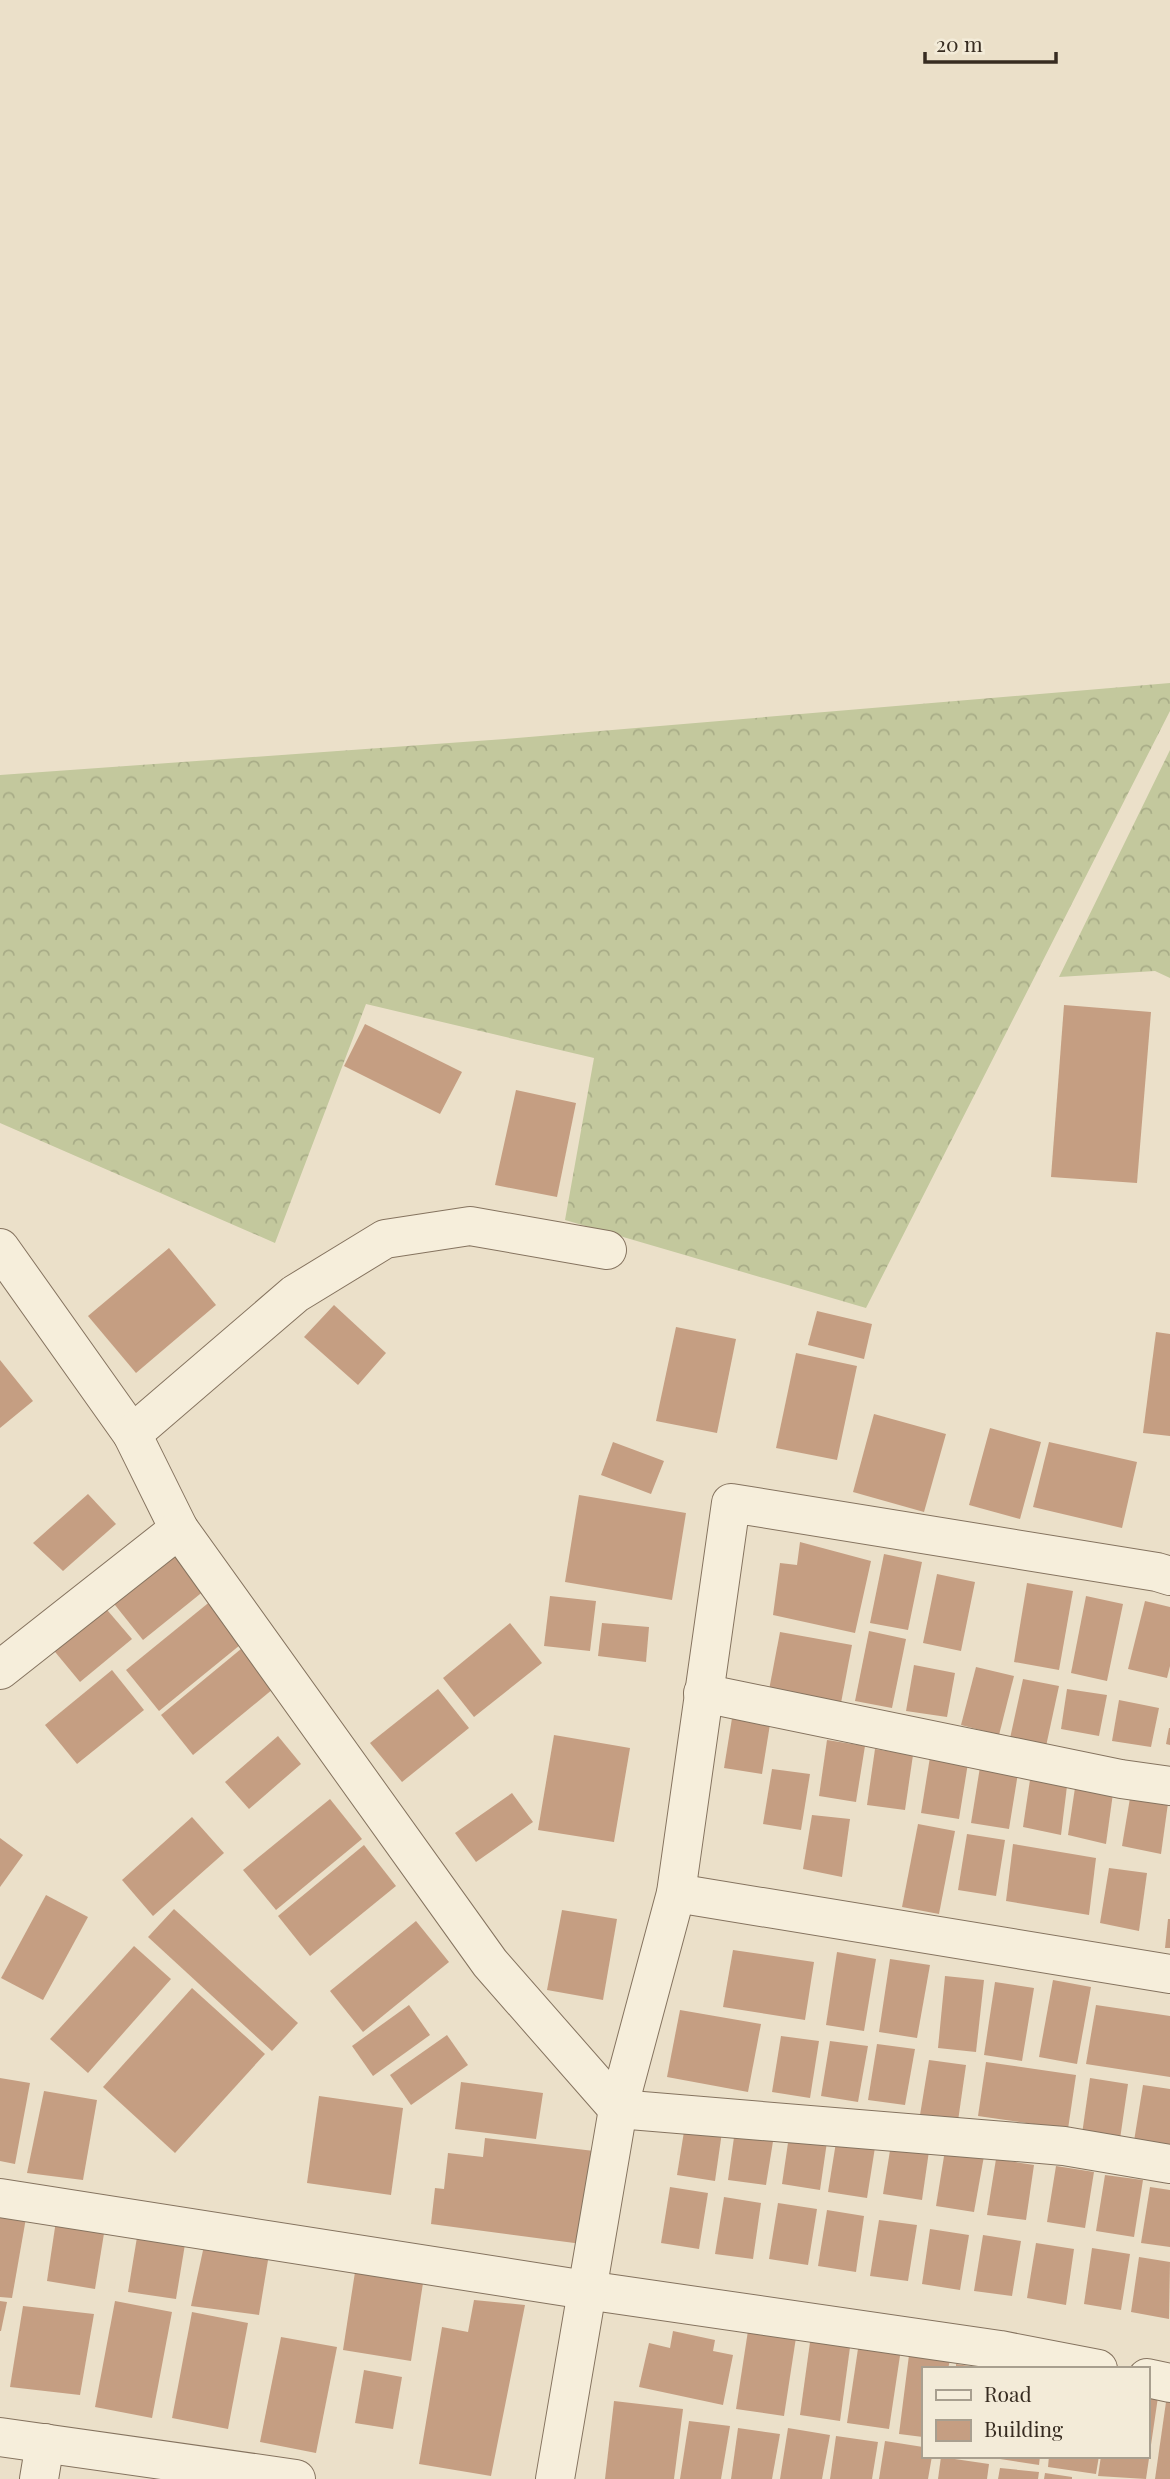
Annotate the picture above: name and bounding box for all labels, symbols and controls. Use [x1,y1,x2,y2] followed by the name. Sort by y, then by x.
[925,21,1056,65] scale bar
[936,29,983,57] text: 20 m
[922,2367,1149,2458] legend
[984,2379,1032,2407] text: Road
[984,2414,1063,2442] text: Building

